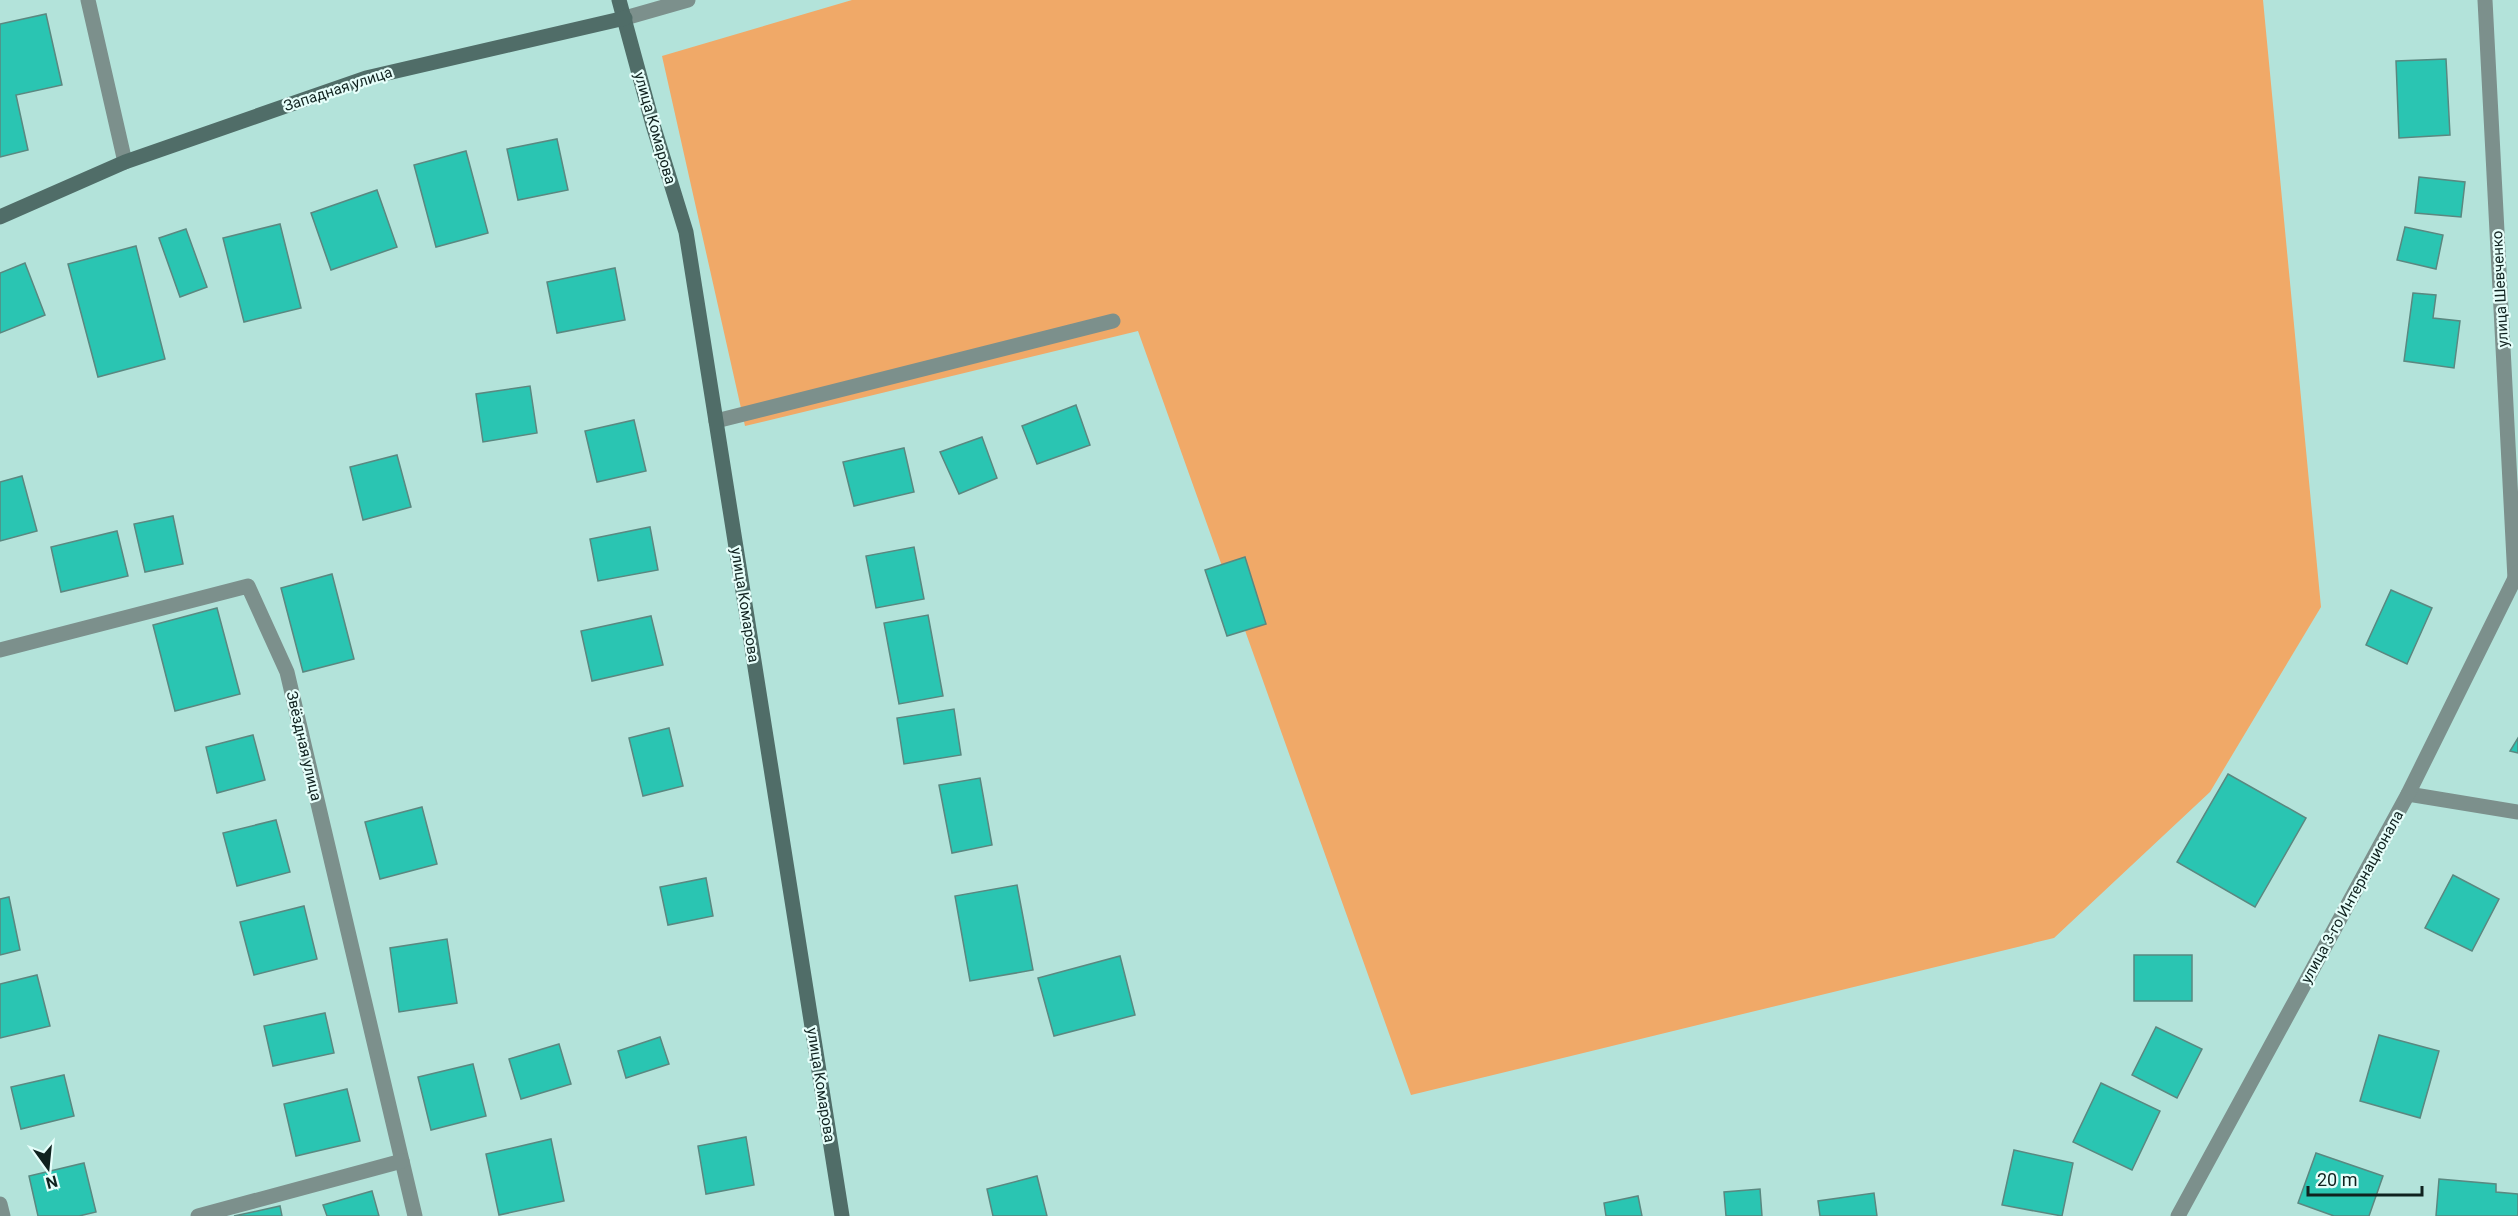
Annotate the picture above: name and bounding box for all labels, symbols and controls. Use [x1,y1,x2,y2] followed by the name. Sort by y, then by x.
[282,63,394,115] street label: Западная улица
[630,70,680,186] street label: улица Комарова
[2488,230,2512,348] street label: улица Шевченко
[727,546,763,664] street label: улица Комарова
[283,689,325,803] street label: Звёздная улица
[2297,807,2407,987] street label: улица 3-го Интернационала
[803,1026,839,1144] street label: улица Комарова
[18,1138,78,1198] north arrow
[2308,1159,2422,1197] scale bar
[2317,1169,2357,1190] text: 20 m
[44,1171,60,1193] text: N

